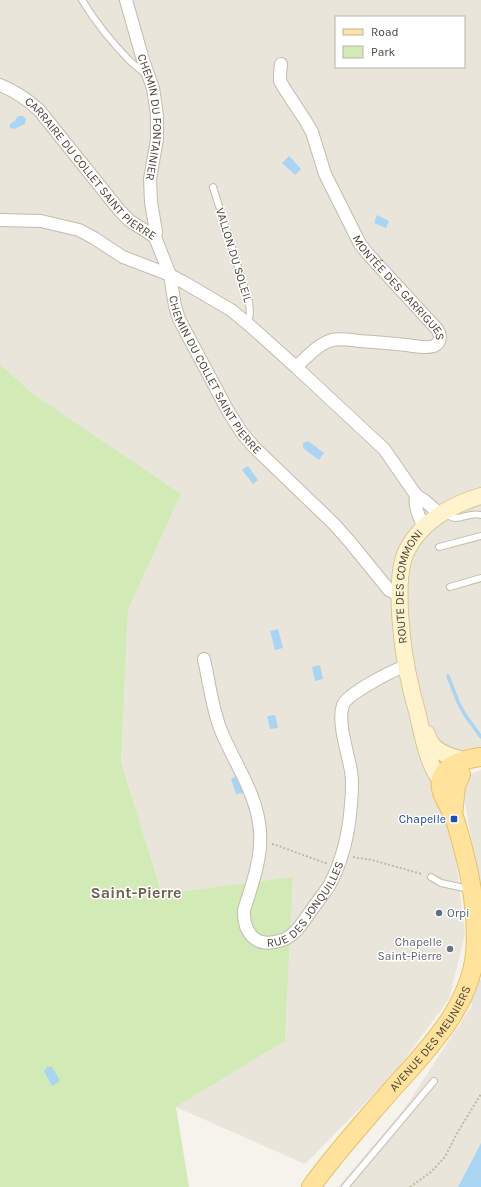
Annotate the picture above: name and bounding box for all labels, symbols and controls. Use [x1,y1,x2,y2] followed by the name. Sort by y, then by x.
[335,16,465,68] legend
[371,25,399,39] text: Road
[371,45,396,59] text: Park
[135,52,164,182] street label: CHEMIN DU FONTAINIER
[22,94,159,243] street label: CARRAIRE DU COLLET SAINT PIERRE
[213,206,255,304] street label: VALLON DU SOLEIL
[350,233,447,341] street label: MONTÉE DES GARRIGUES
[166,294,264,457] street label: CHEMIN DU COLLET SAINT PIERRE
[393,526,426,645] street label: ROUTE DES COMMONI
[399,812,446,826] place label: Chapelle
[449,814,459,824] marker: Chapelle
[266,859,346,950] street label: RUE DES JONQUILLES
[90,883,182,902] district label: Saint-Pierre
[447,906,470,920] place label: Orpi
[434,908,444,918] marker: Orpi
[377,935,442,963] place label: Chapelle Saint-Pierre
[445,944,455,954] marker: Chapelle Saint-Pierre
[387,984,474,1094] street label: AVENUE DES MEUNIERS

